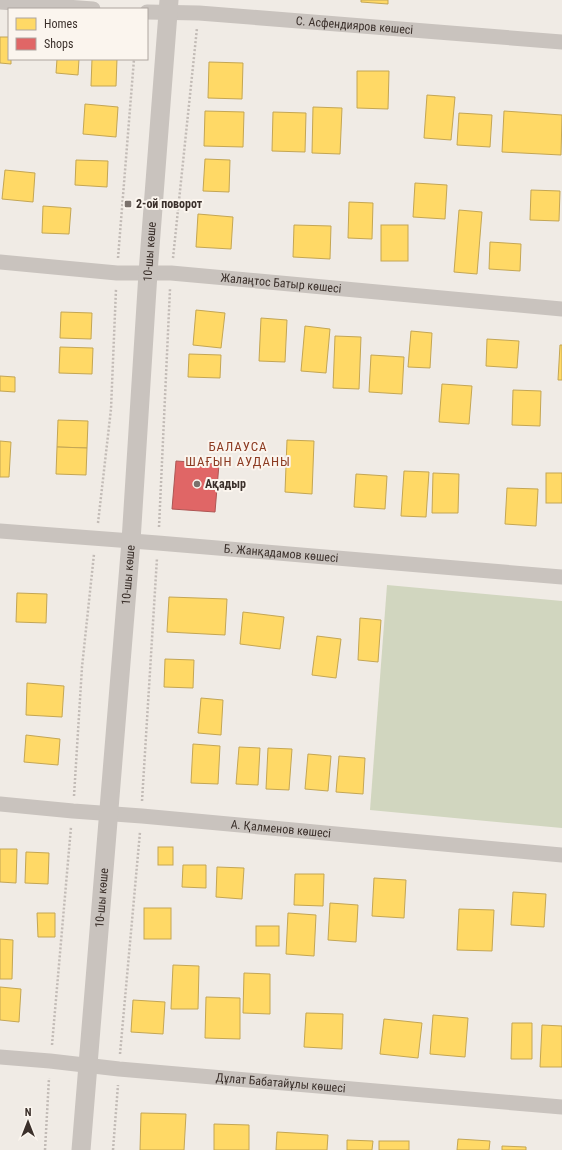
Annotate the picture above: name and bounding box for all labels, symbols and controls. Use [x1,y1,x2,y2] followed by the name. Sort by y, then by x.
[8,8,148,60] legend
[295,14,414,37] street label: С. Асфендияров көшесі
[44,17,78,31] text: Homes
[44,37,73,51] text: Shops
[136,197,203,211] place label: 2-ой поворот
[123,199,133,209] marker: 2-ой поворот
[140,221,159,282] street label: 10-шы көше
[220,271,342,296] street label: Жалаңтос Батыр көшесі
[185,439,291,469] district label: БАЛАУСА ШАҒЫН АУДАНЫ
[205,477,246,491] place label: Ақадыр
[192,479,202,489] marker: Ақадыр
[223,542,339,565] street label: Б. Жанқадамов көшесі
[119,544,138,605] street label: 10-шы көше
[230,817,332,841] street label: А. Қалменов көшесі
[92,867,111,928] street label: 10-шы көше
[215,1070,346,1095] street label: Дұлат Бабатайұлы көшесі
[8,1102,48,1142] north arrow
[25,1106,32,1119] text: N

